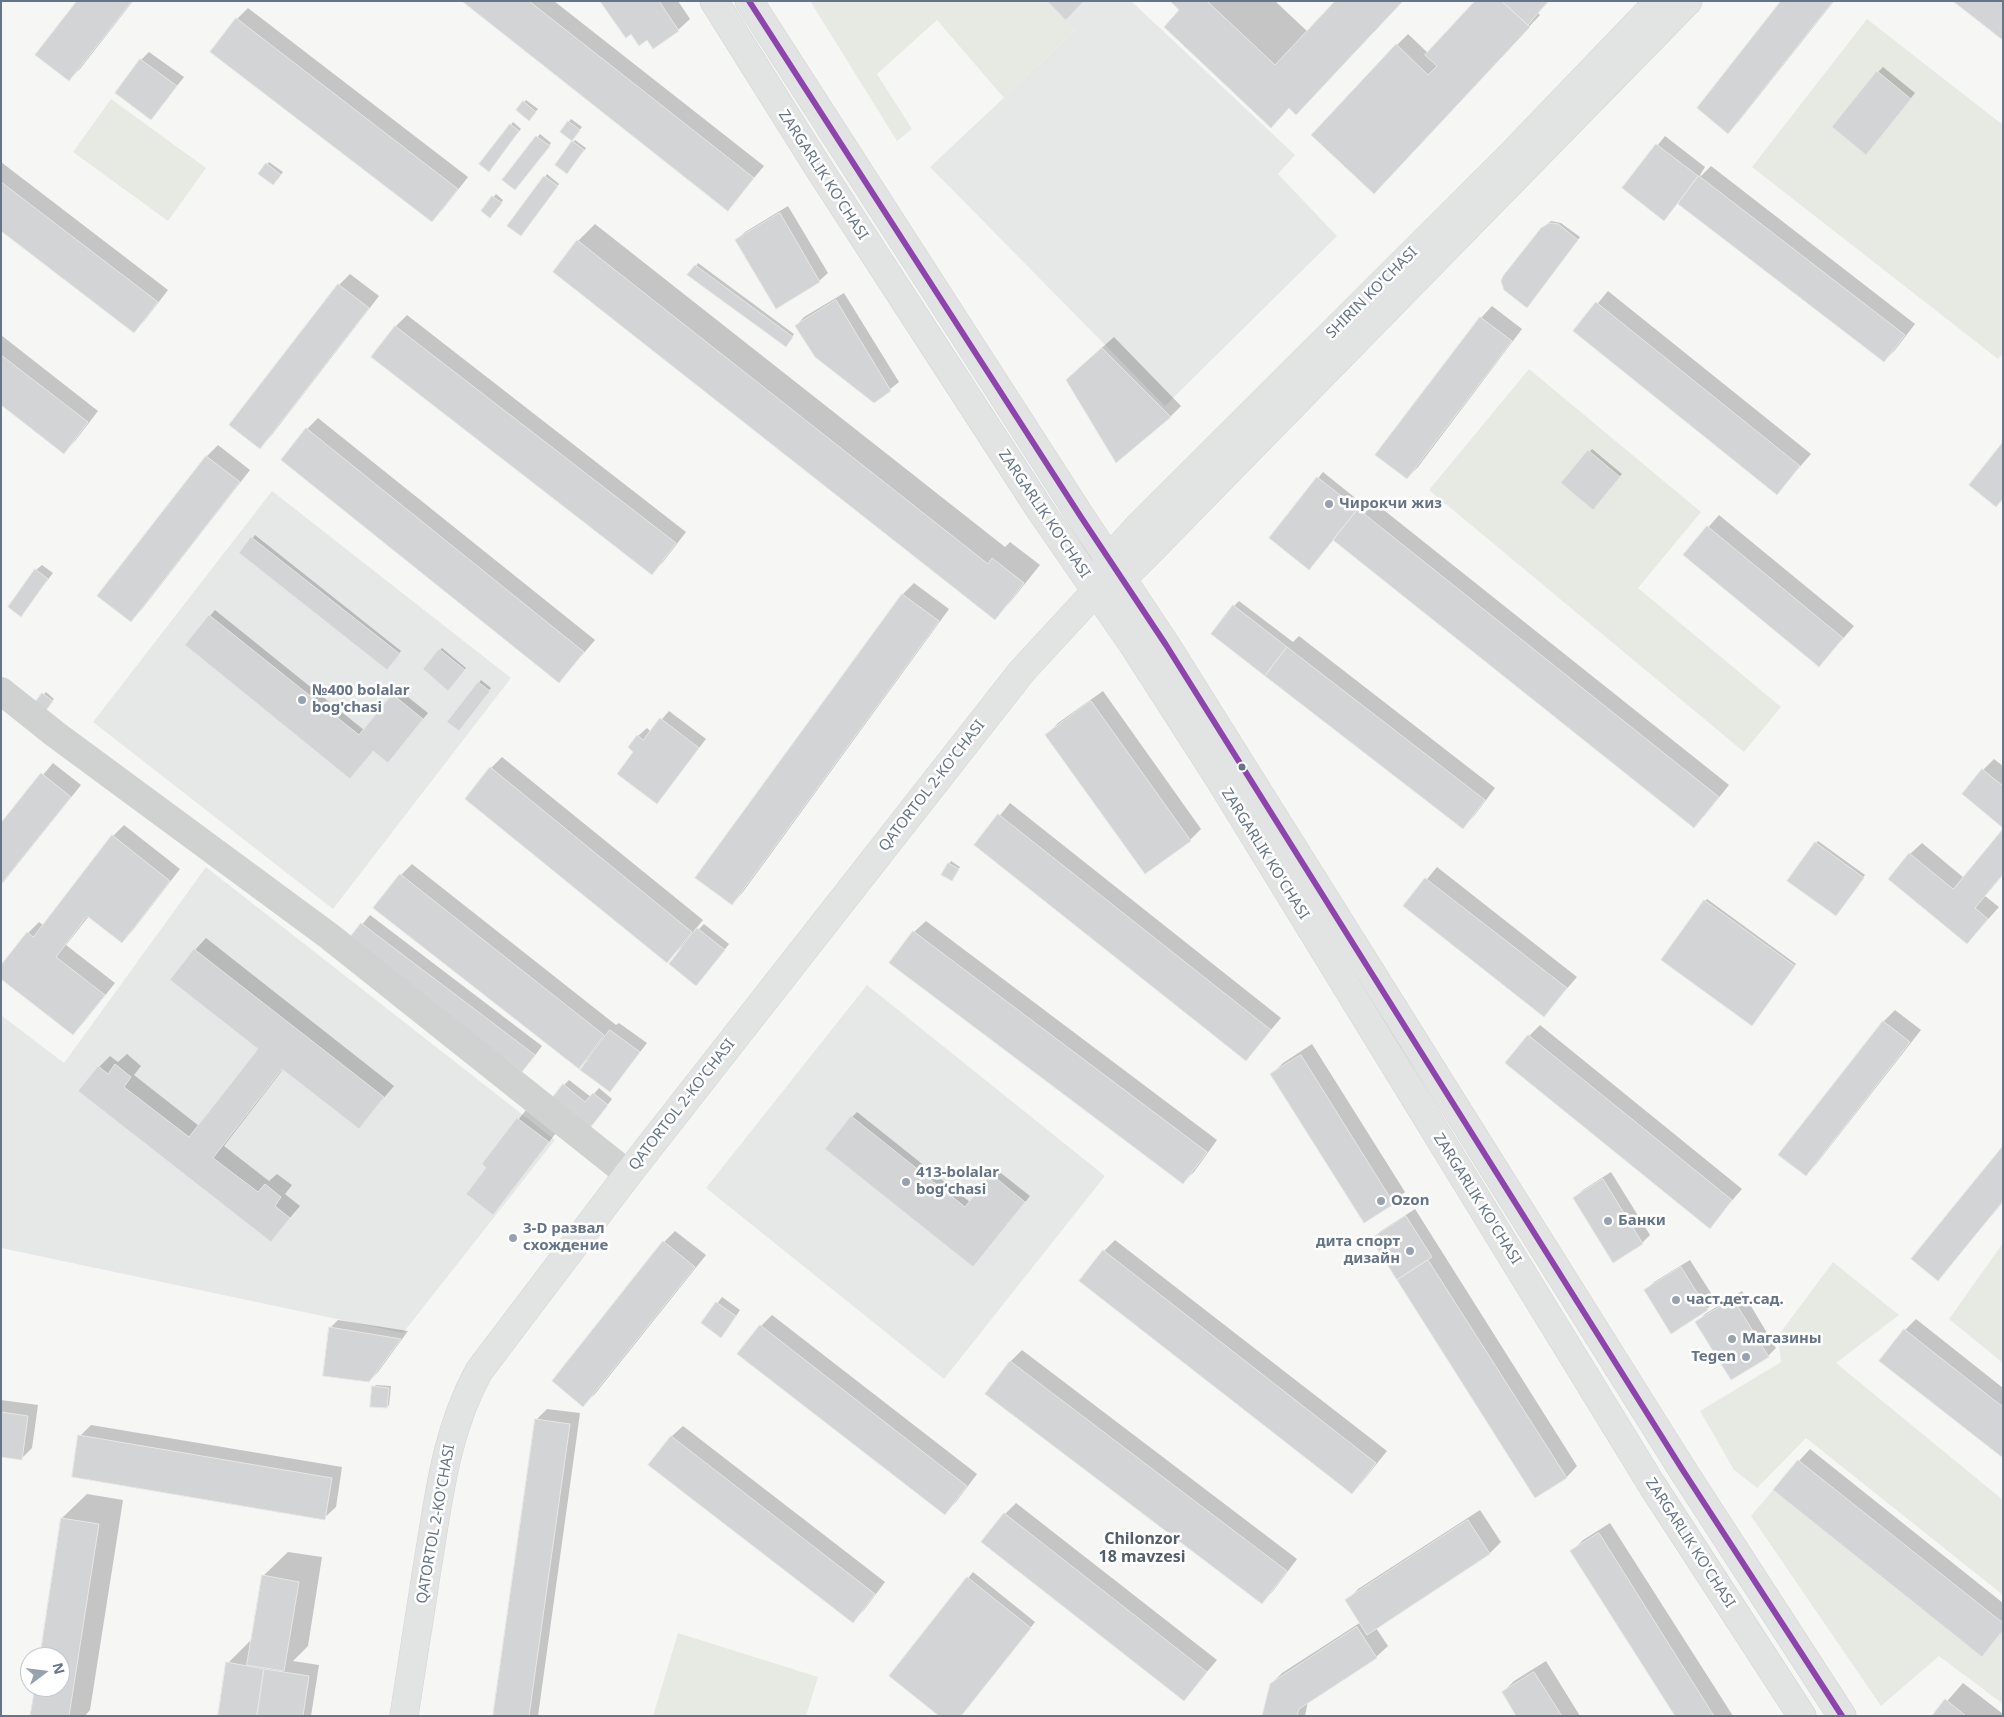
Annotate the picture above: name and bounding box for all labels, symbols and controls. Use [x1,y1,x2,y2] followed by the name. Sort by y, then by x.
[774,107,872,243] street label: ZARGARLIK KO'CHASI
[1323,244,1421,342] street label: SHIRIN KO'CHASI
[994,446,1094,582] street label: ZARGARLIK KO'CHASI
[1339,495,1442,513] place label: Чирокчи жиз
[1323,498,1335,510] marker: Чирокчи жиз
[312,682,410,717] place label: №400 bolalar bog'chasi
[296,694,308,706] marker: №400 bolalar bog'chasi
[875,717,989,855] street label: QATORTOL 2-KO'CHASI
[1237,762,1247,772] unlabelled marker
[1217,785,1313,923] street label: ZARGARLIK KO'CHASI
[625,1036,739,1174] street label: QATORTOL 2-KO'CHASI
[1429,1130,1525,1268] street label: ZARGARLIK KO'CHASI
[916,1164,999,1199] place label: 413-bolalar bogʻchasi
[900,1176,912,1188] marker: 413-bolalar bogʻchasi
[1391,1192,1429,1210] place label: Ozon
[1375,1195,1387,1207] marker: Ozon
[1618,1212,1666,1230] place label: Банки
[1602,1215,1614,1227] marker: Банки
[523,1220,608,1255] place label: 3-D развал схождение
[507,1232,519,1244] marker: 3-D развал схождение
[1316,1233,1400,1268] place label: дита спорт дизайн
[1404,1245,1416,1257] marker: дита спорт дизайн
[1686,1291,1784,1309] place label: част.дет.сад.
[1670,1294,1682,1306] marker: част.дет.сад.
[1742,1330,1822,1348] place label: Магазины
[1726,1333,1738,1345] marker: Магазины
[1691,1348,1736,1366] place label: Tegen
[1740,1351,1752,1363] marker: Tegen
[413,1443,459,1605] street label: QATORTOL 2-KO'CHASI
[1641,1475,1739,1611] street label: ZARGARLIK KO'CHASI
[1098,1529,1186,1567] district label: Chilonzor 18 mavzesi
[20,1647,70,1697] north arrow
[48,1660,70,1676] text: N

